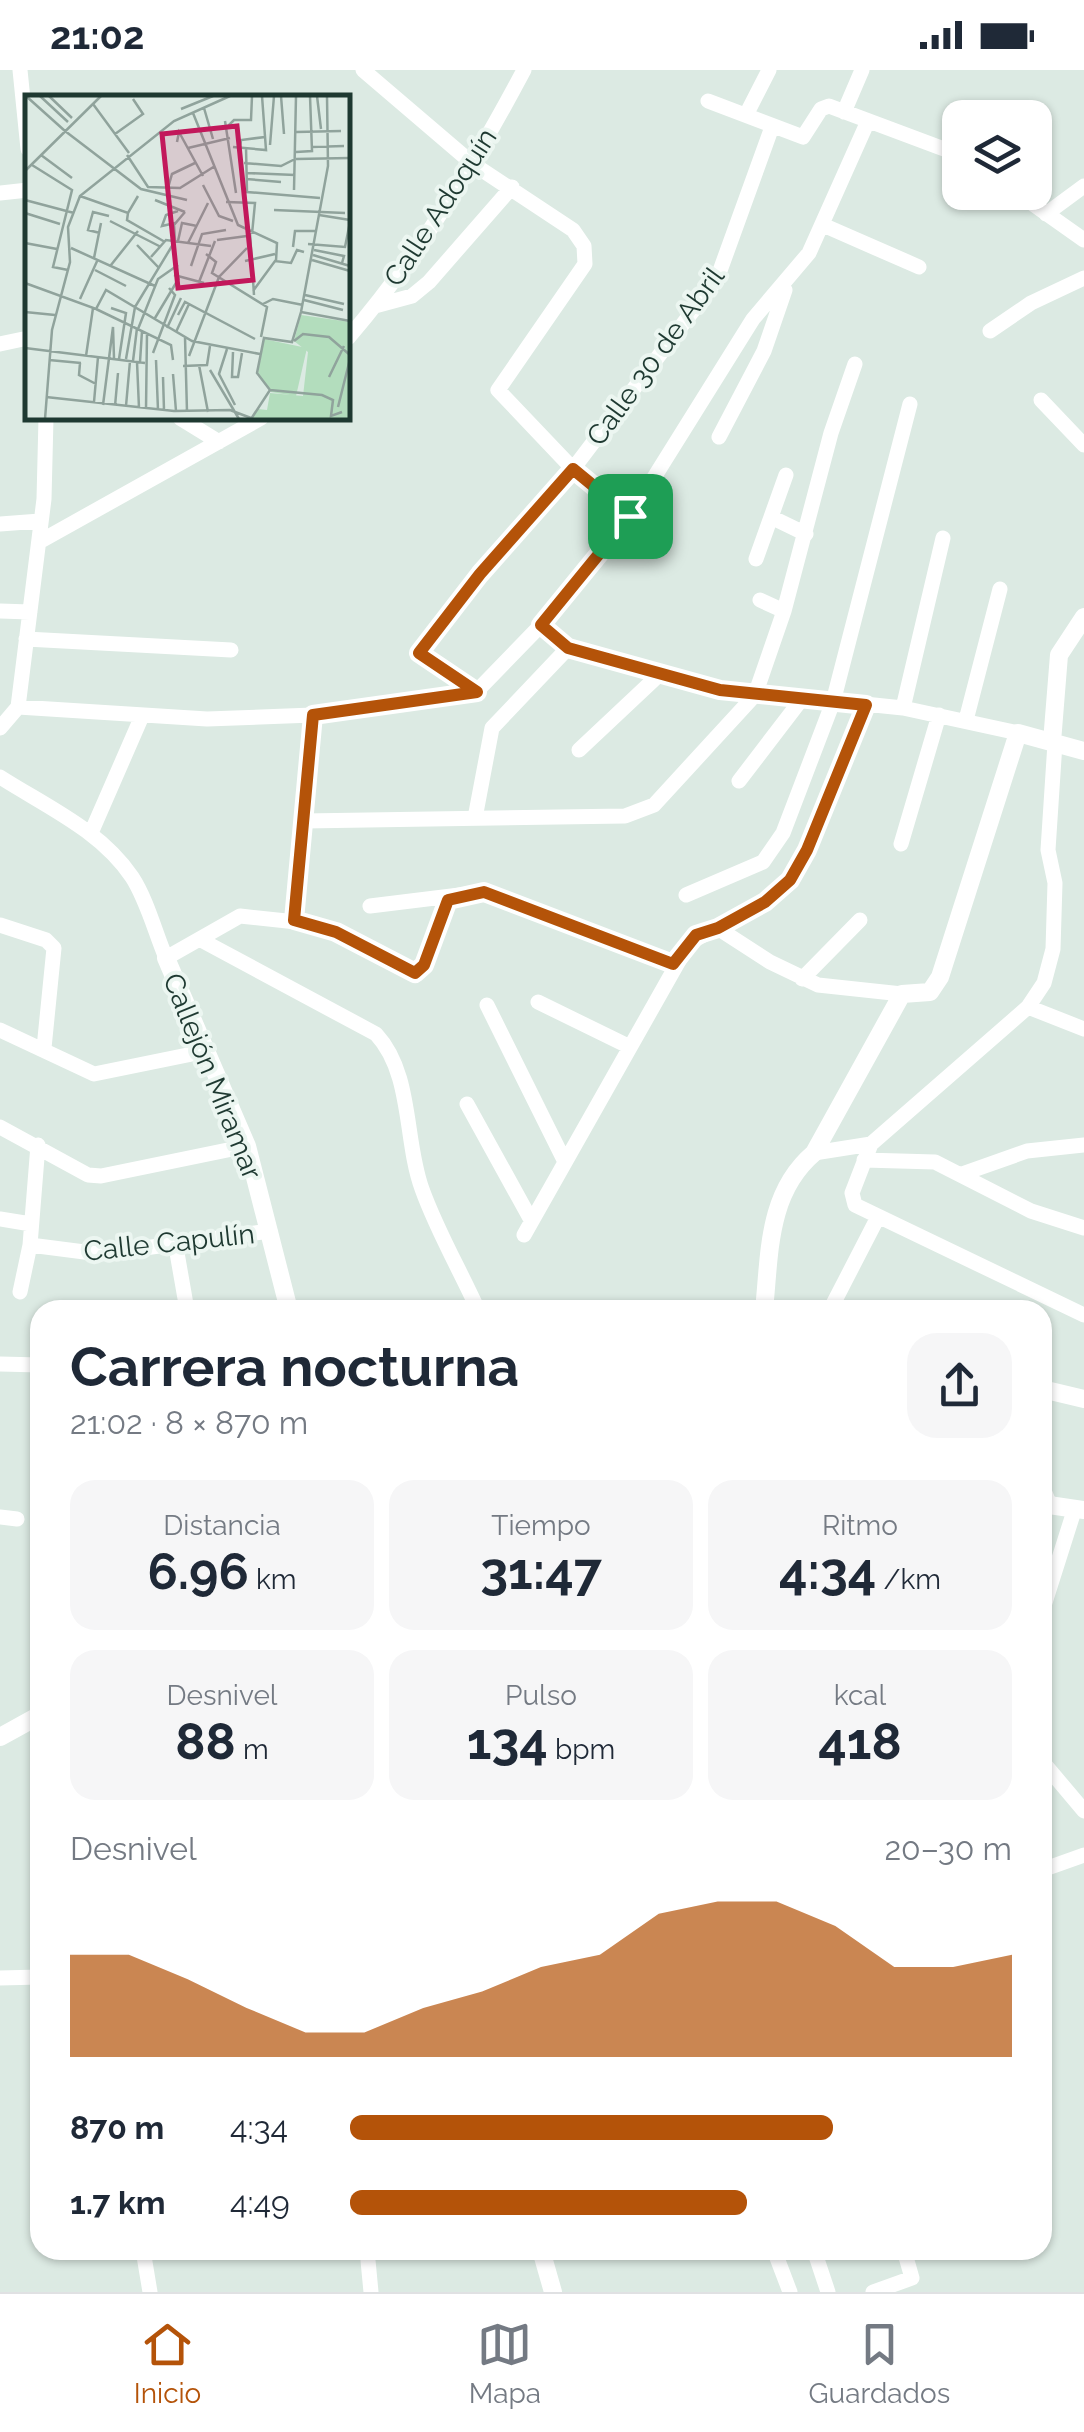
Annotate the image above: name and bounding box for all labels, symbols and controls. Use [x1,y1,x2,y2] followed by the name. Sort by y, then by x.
[50,13,144,58] text: 21:02
[25,95,350,420] inset map
[942,100,1052,210] map controls
[942,100,1052,210] button: layers
[377,122,504,292] street label: Calle Adoquín
[580,260,731,452] street label: Calle 30 de Abril
[588,474,673,559] pin
[603,489,658,544] icon: arrive
[156,968,269,1184] street label: Callejón Miramar
[82,1217,256,1268] street label: Calle Capulín
[907,1333,1012,1438] button: share
[70,1334,519,1399] text: Carrera nocturna
[70,1404,308,1441] text: 21:02 · 8 × 870 m
[163,1509,281,1542] text: Distancia
[491,1509,591,1542] text: Tiempo
[822,1509,898,1542] text: Ritmo
[147,1542,249,1601] text: 6.96
[480,1542,602,1601] text: 31:47
[779,1542,876,1601] text: 4:34
[249,1563,297,1596] text: km
[876,1563,941,1596] text: /km
[167,1679,277,1712] text: Desnivel
[505,1679,577,1712] text: Pulso
[834,1679,886,1712] text: kcal
[175,1712,236,1771] text: 88
[467,1712,548,1771] text: 134
[818,1712,902,1771] text: 418
[236,1733,269,1766] text: m
[548,1733,615,1766] text: bpm
[70,1830,197,1867] text: Desnivel
[884,1830,1012,1867] text: 20–30 m
[70,2109,164,2146] text: 870 m
[230,2109,288,2146] text: 4:34
[70,2184,166,2221] text: 1.7 km
[230,2184,290,2221] text: 4:49
[134,2317,201,2410] tab: Inicio
[469,2317,541,2410] tab: Mapa
[809,2317,950,2410] tab: Guardados

